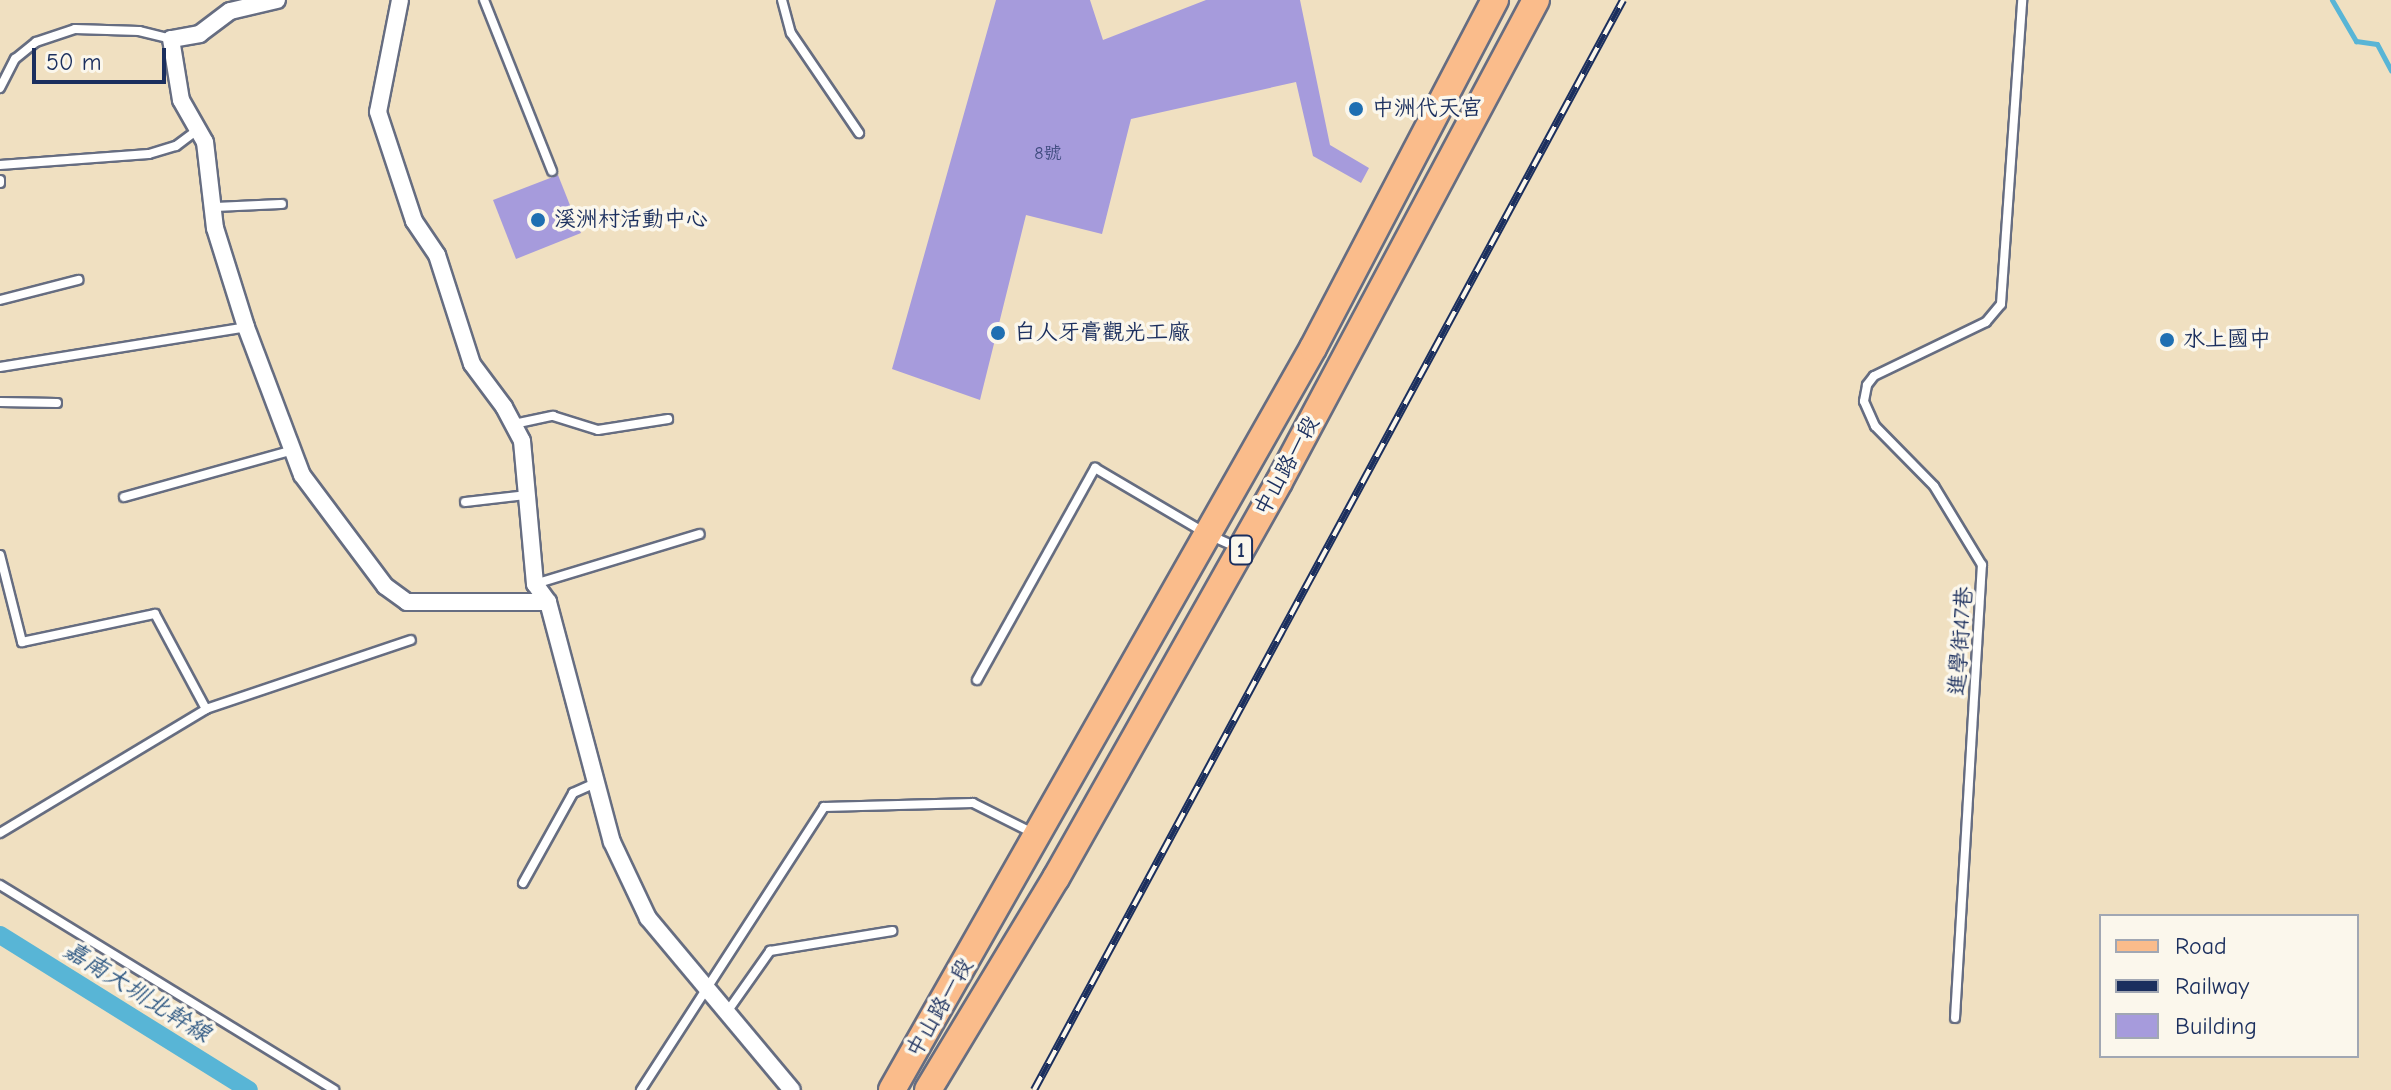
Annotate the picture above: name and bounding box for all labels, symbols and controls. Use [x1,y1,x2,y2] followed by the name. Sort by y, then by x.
[36,32,170,82] scale bar
[46,48,102,76] text: 50 m
[1372,96,1482,122] place label: 中洲代天宮
[1347,100,1365,118] marker: 中洲代天宮
[1034,143,1062,165] house number: 8號
[554,207,708,233] place label: 溪洲村活動中心
[529,211,547,229] marker: 溪洲村活動中心
[1014,320,1190,346] place label: 白人牙膏觀光工廠
[989,324,1007,342] marker: 白人牙膏觀光工廠
[2183,327,2271,353] place label: 水上國中
[2158,331,2176,349] marker: 水上國中
[1249,411,1325,521] street label: 中山路一段
[1229,534,1253,566] road number: 1
[1944,586,1978,696] street label: 進學街47巷
[2099,914,2359,1058] legend
[2175,932,2227,960] text: Road
[58,935,216,1049] water label: 嘉南大圳北幹線
[901,954,979,1062] street label: 中山路一段
[2175,972,2249,1000] text: Railway
[2175,1012,2257,1040] text: Building

